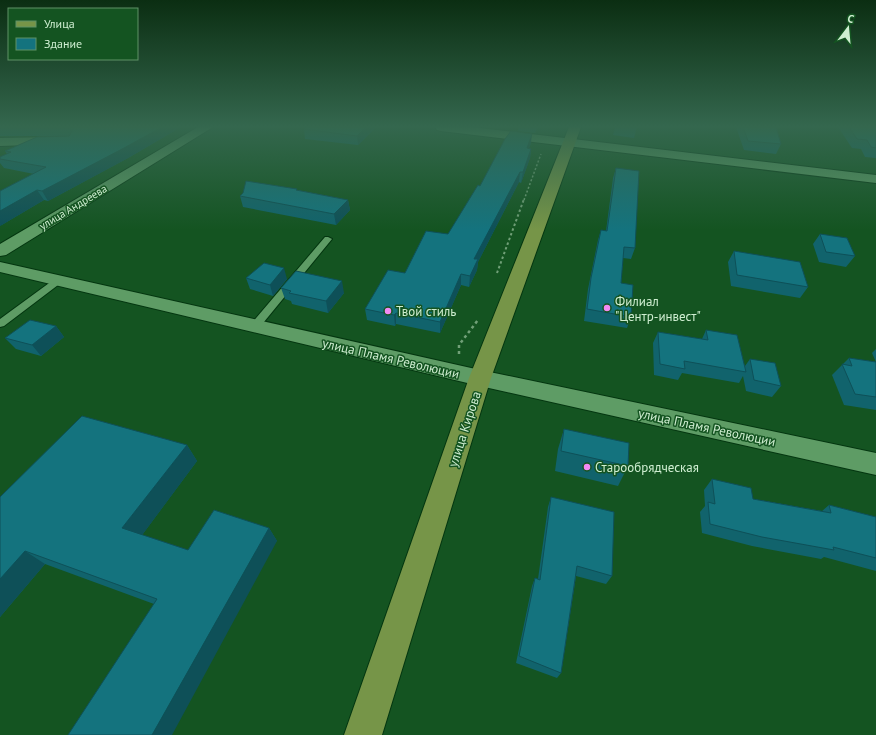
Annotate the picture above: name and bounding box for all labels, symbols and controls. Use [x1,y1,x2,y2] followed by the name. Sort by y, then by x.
[8,8,138,60] legend
[828,8,868,48] north arrow
[846,11,856,26] text: С
[44,16,75,31] text: Улица
[44,36,82,51] text: Здание
[36,181,110,233] street label: улица Андреева
[615,293,701,325] place label: Филиал "Центр-инвест"
[396,303,456,320] place label: Твой стиль
[602,303,612,313] marker: Филиал "Центр-инвест"
[383,306,393,316] marker: Твой стиль
[321,334,461,383] street label: улица Пламя Революции
[444,389,485,469] street label: улица Кирова
[637,405,777,450] street label: улица Пламя Революции
[595,459,699,476] place label: Старообрядческая
[582,462,592,472] marker: Старообрядческая

